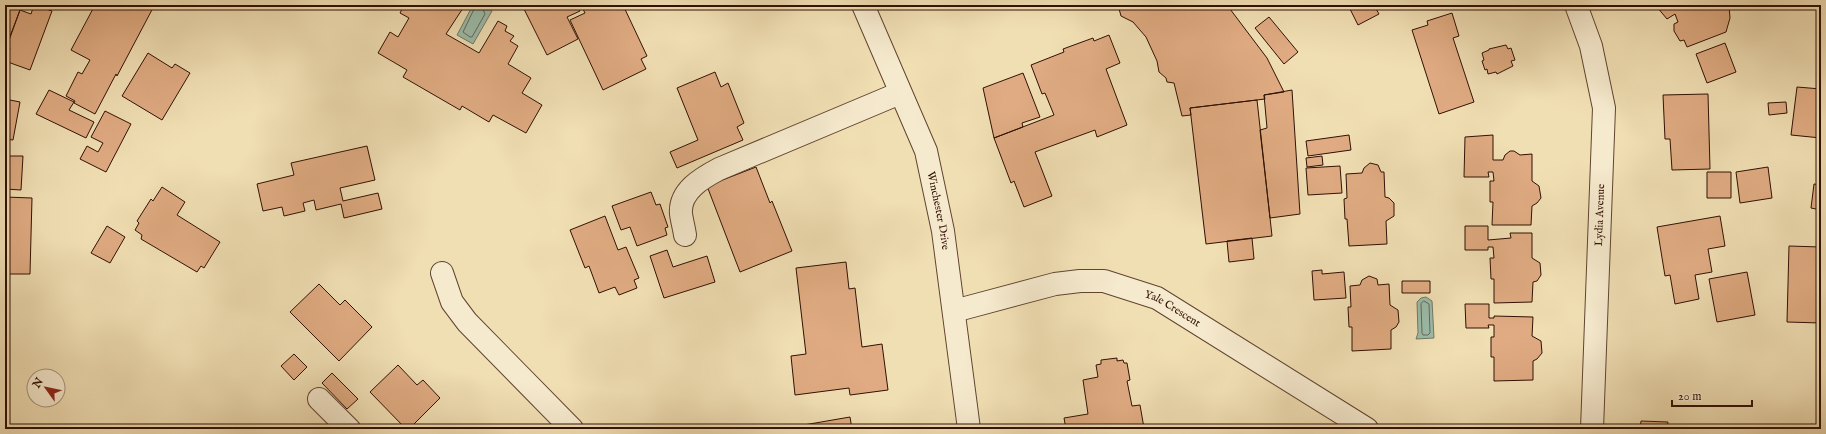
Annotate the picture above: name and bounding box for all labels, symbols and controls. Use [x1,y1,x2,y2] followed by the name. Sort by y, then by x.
[924,170,952,251] street label: Winchester Drive
[1592,184,1608,246] street label: Lydia Avenue
[1143,287,1203,330] street label: Yale Crescent
[26,368,66,408] north arrow
[29,375,47,392] text: N
[1672,382,1752,408] scale bar
[1678,389,1701,404] text: 20 m

